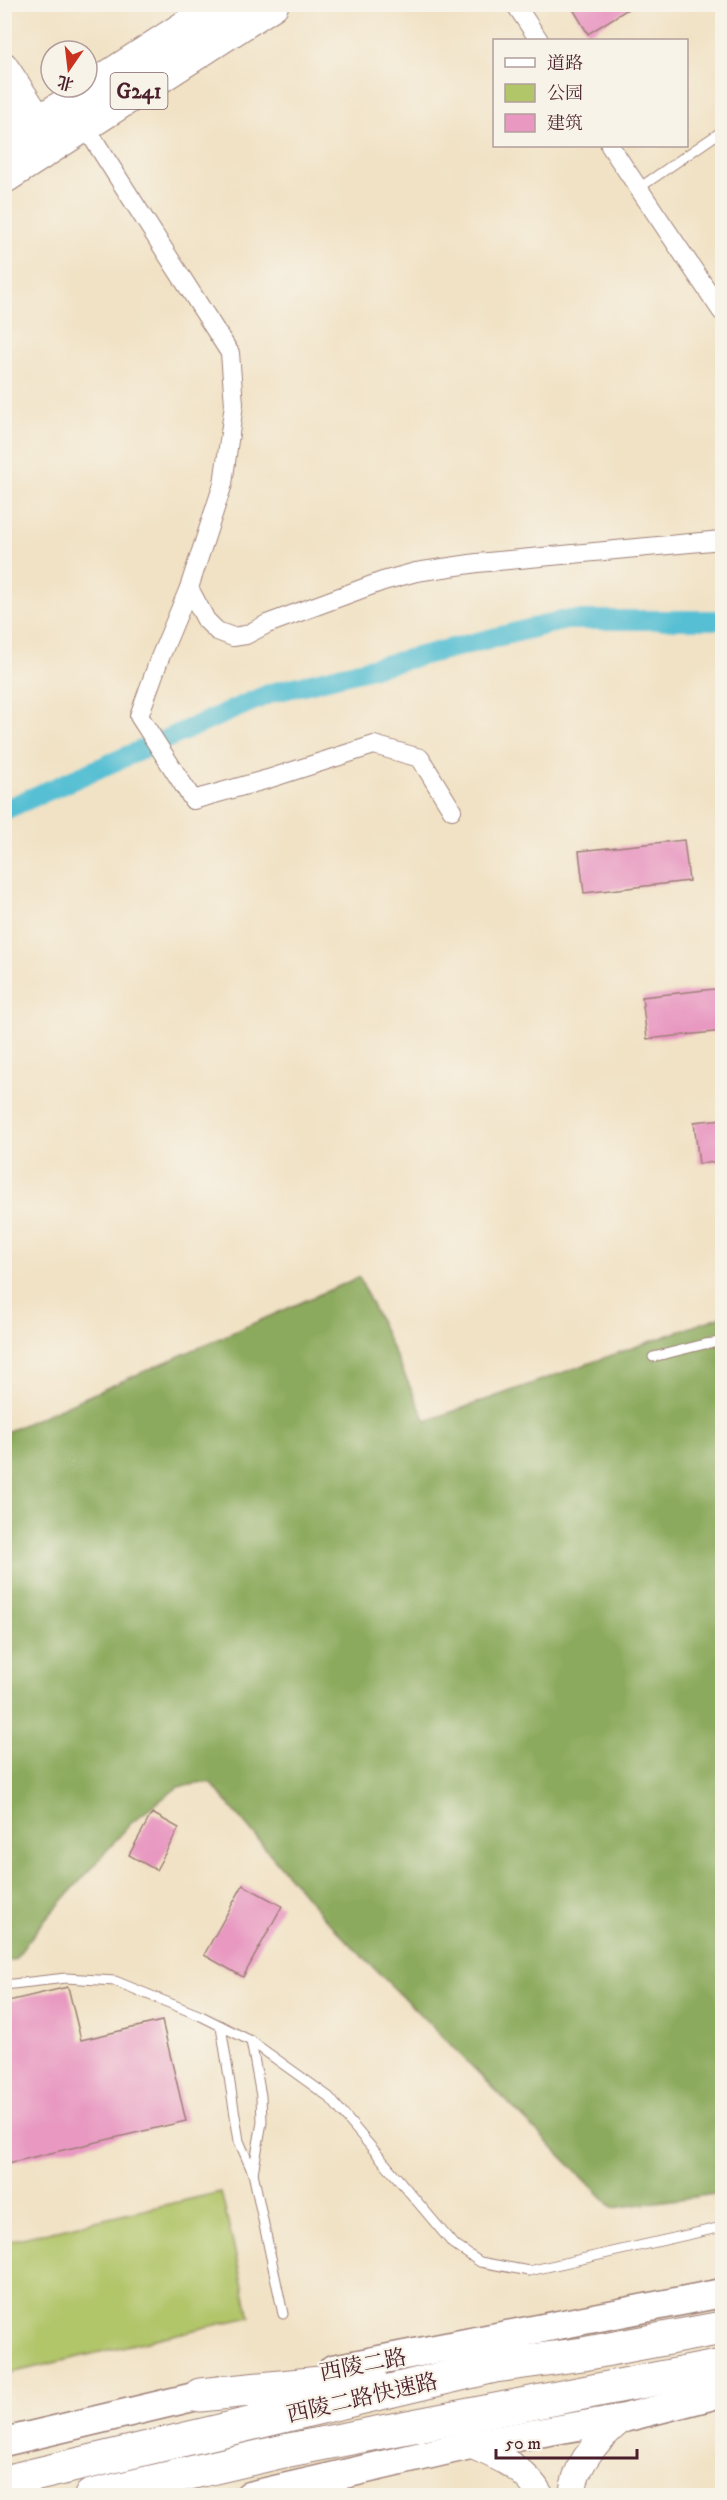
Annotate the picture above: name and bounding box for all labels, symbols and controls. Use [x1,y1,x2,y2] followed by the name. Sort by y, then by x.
[39,39,99,99] north arrow
[493,39,688,147] legend
[547,53,583,75] text: 道路
[55,71,76,94] text: 北
[110,73,168,109] road number: G241
[547,83,583,105] text: 公园
[547,113,583,135] text: 建筑
[318,2344,409,2387] street label: 西陵二路
[284,2368,440,2429] street label: 西陵二路快速路
[496,2422,637,2460] scale bar
[505,2433,541,2455] text: 50 m

